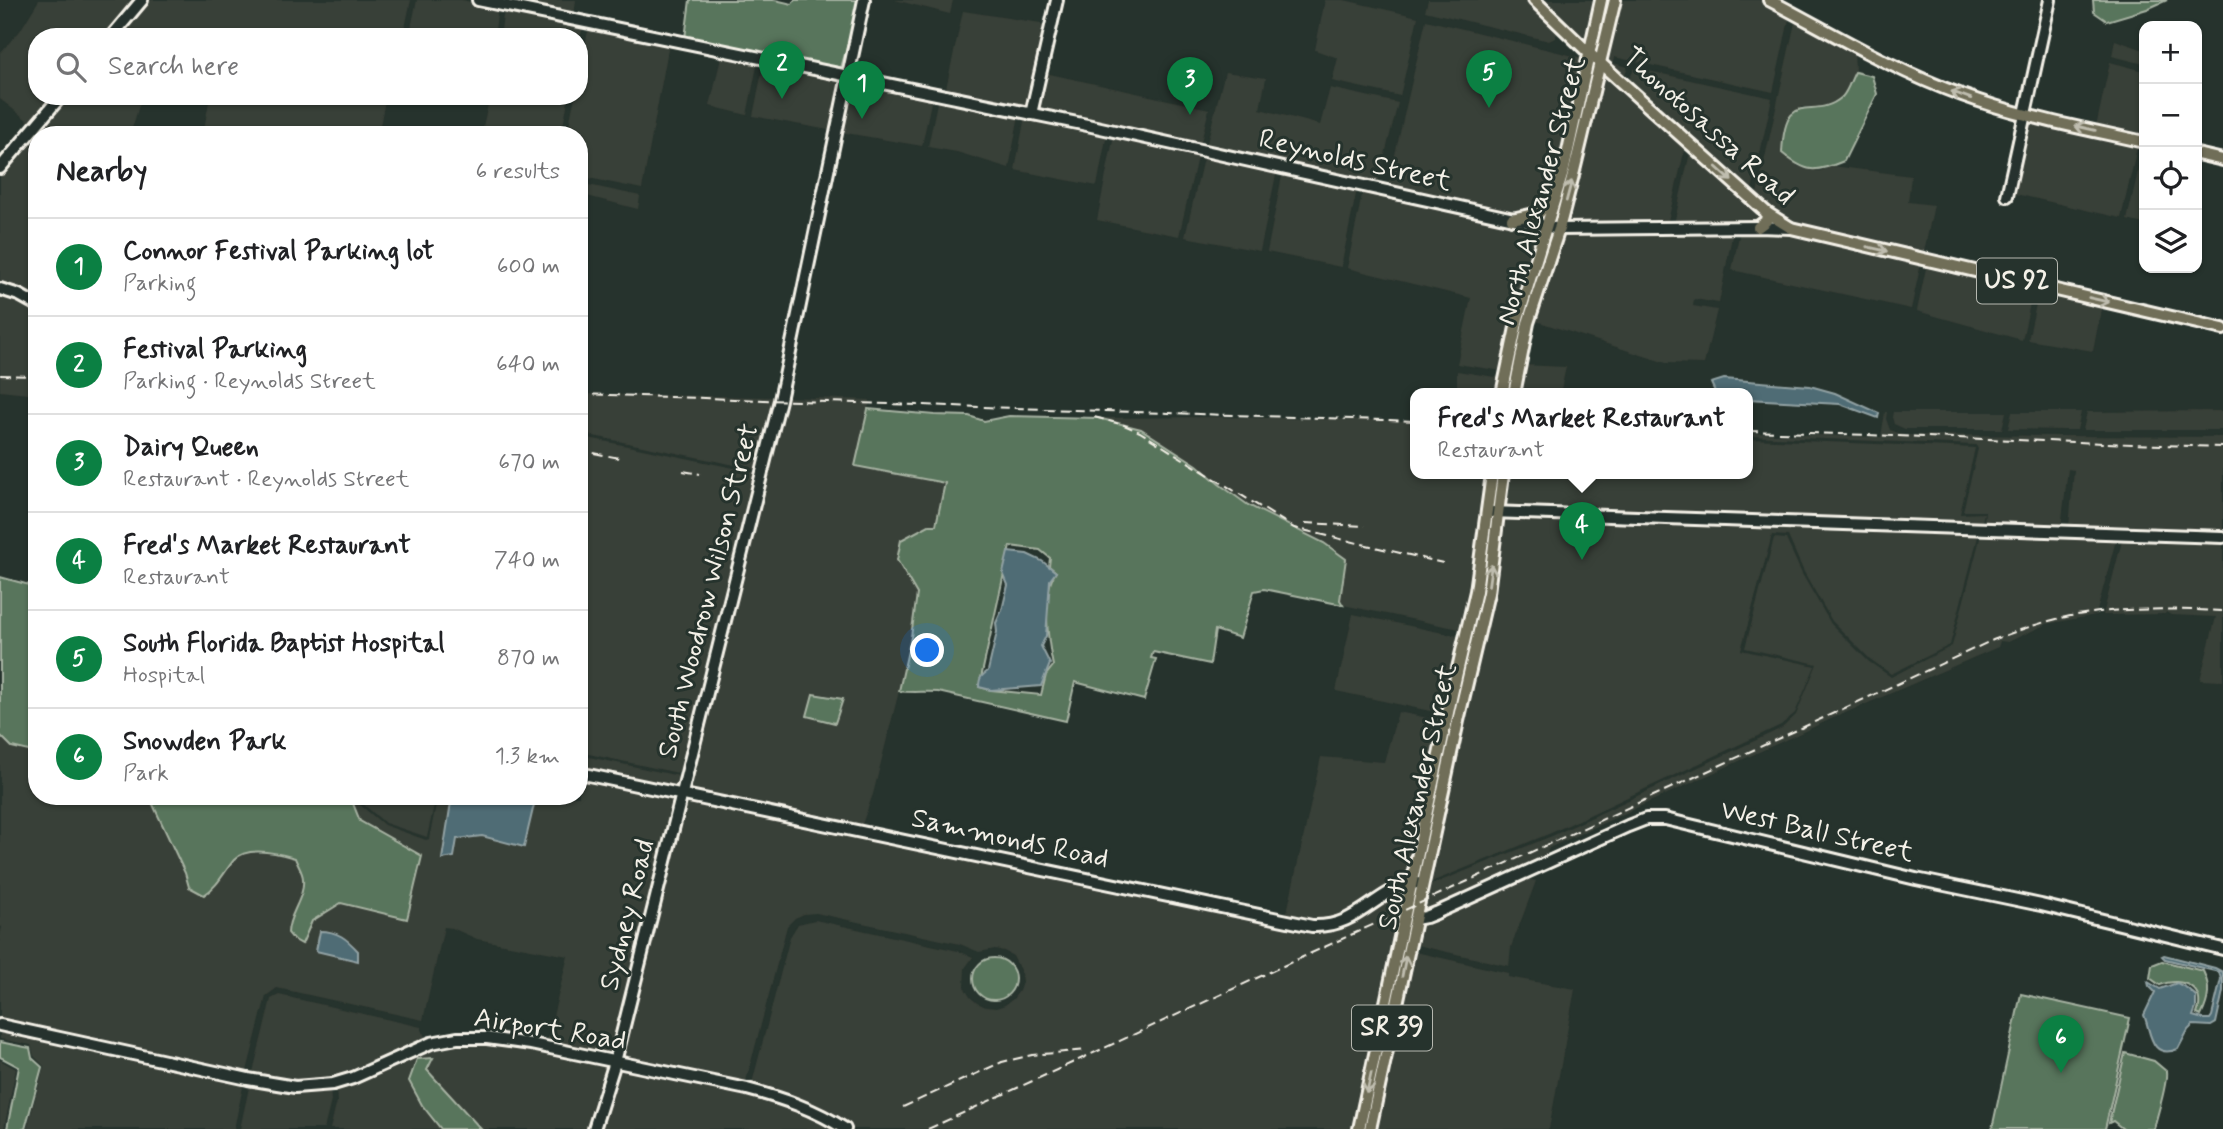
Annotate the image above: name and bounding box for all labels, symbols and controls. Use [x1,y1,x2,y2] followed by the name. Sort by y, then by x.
[2139,21,2202,273] map controls
[2139,21,2202,84] button: +
[28,28,588,105] search box
[1614,40,1802,214] street label: Thonotosassa Road
[759,41,805,99] pin: 2
[52,48,90,86] icon: search
[108,50,239,84] text: Search here
[1466,50,1512,108] pin: 5
[1488,52,1596,329] street label: North Alexander Street
[1167,57,1213,115] pin: 3
[839,61,885,119] pin: 1
[2139,84,2202,147] button: −
[1950,87,1972,100] one-way arrow
[1255,121,1455,201] street label: Reynolds Street
[2074,121,2097,134] one-way arrow
[2139,147,2202,210] button: locate
[56,152,147,191] text: Nearby
[476,157,560,187] text: 6 results
[1715,166,1733,182] one-way arrow
[1563,180,1576,203] one-way arrow
[2139,210,2202,273] button: layers
[123,235,434,269] text: Connor Festival Parking lot
[1865,243,1888,256] one-way arrow
[74,252,84,282] text: 1
[497,252,560,282] text: 600 m
[1977,258,2057,304] road number: US 92
[123,269,196,299] text: Parking
[2087,294,2110,308] one-way arrow
[123,333,307,367] text: Festival Parking
[73,350,85,380] text: 2
[496,350,560,380] text: 640 m
[123,367,376,397] text: Parking · Reynolds Street
[1410,388,1753,479] popup
[1438,402,1725,436] text: Fred's Market Restaurant
[649,420,769,762] street label: South Woodrow Wilson Street
[123,431,259,465] text: Dairy Queen
[1438,436,1545,466] text: Restaurant
[74,448,84,478] text: 3
[498,448,560,478] text: 670 m
[123,465,409,495] text: Restaurant · Reynolds Street
[1559,502,1605,560] pin: 4
[123,529,411,563] text: Fred's Market Restaurant
[72,546,86,576] text: 4
[494,546,560,576] text: 740 m
[123,563,230,593] text: Restaurant
[1484,564,1497,587] one-way arrow
[123,627,445,661] text: South Florida Baptist Hospital
[910,633,944,667] your location
[72,644,86,674] text: 5
[497,644,560,674] text: 870 m
[1369,660,1467,934] street label: South Alexander Street
[123,661,205,691] text: Hospital
[123,725,286,759] text: Snowden Park
[73,742,85,772] text: 6
[495,742,560,772] text: 1.3 km
[123,759,169,789] text: Park
[1717,792,1918,872] street label: West Ball Street
[908,800,1112,878] street label: Sammonds Road
[591,836,665,994] street label: Sydney Road
[1398,955,1412,978] one-way arrow
[471,1000,629,1060] street label: Airport Road
[1352,1006,1432,1050] road number: SR 39
[2038,1015,2084,1073] pin: 6
[1362,1071,1375,1094] one-way arrow

